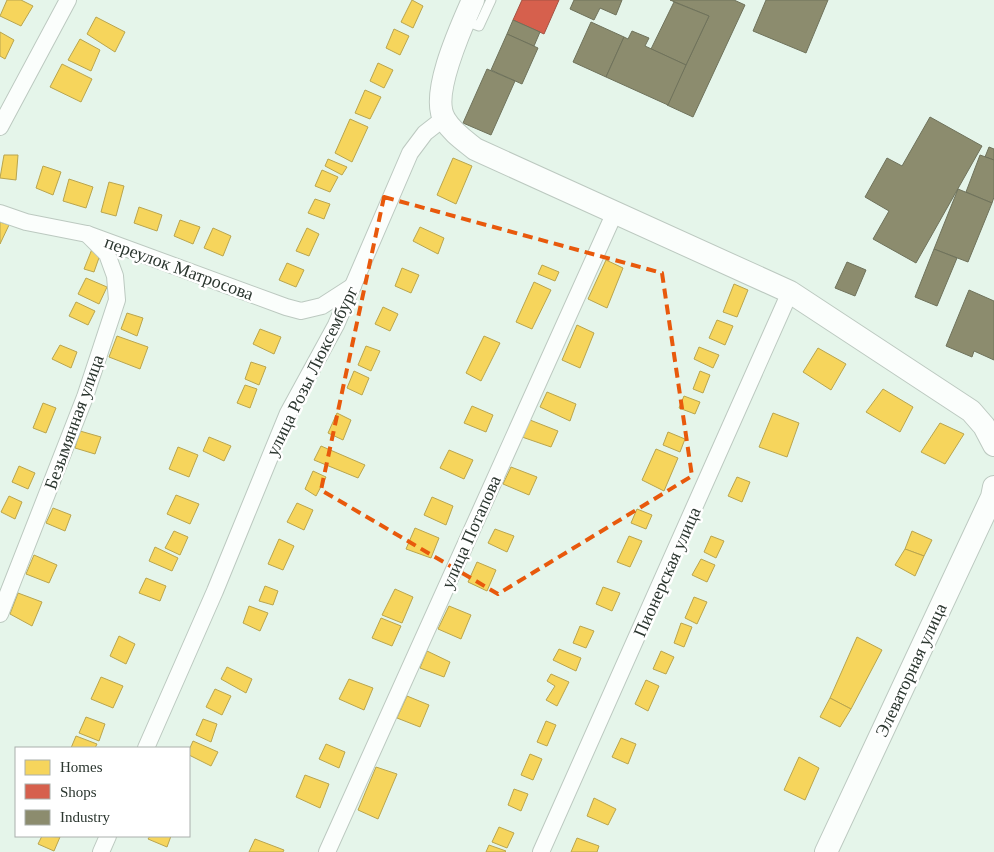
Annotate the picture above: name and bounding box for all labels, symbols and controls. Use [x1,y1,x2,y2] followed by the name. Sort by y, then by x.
[102,232,256,304] street label: переулок Матросова
[262,283,362,459] street label: улица Розы Люксембург
[40,352,108,492] street label: Безымянная улица
[437,472,505,592] street label: улица Потапова
[629,504,705,640] street label: Пионерская улица
[871,600,951,740] street label: Элеваторная улица
[15,747,190,837] legend
[60,759,103,775] text: Homes
[60,784,97,800] text: Shops
[60,809,110,825] text: Industry

